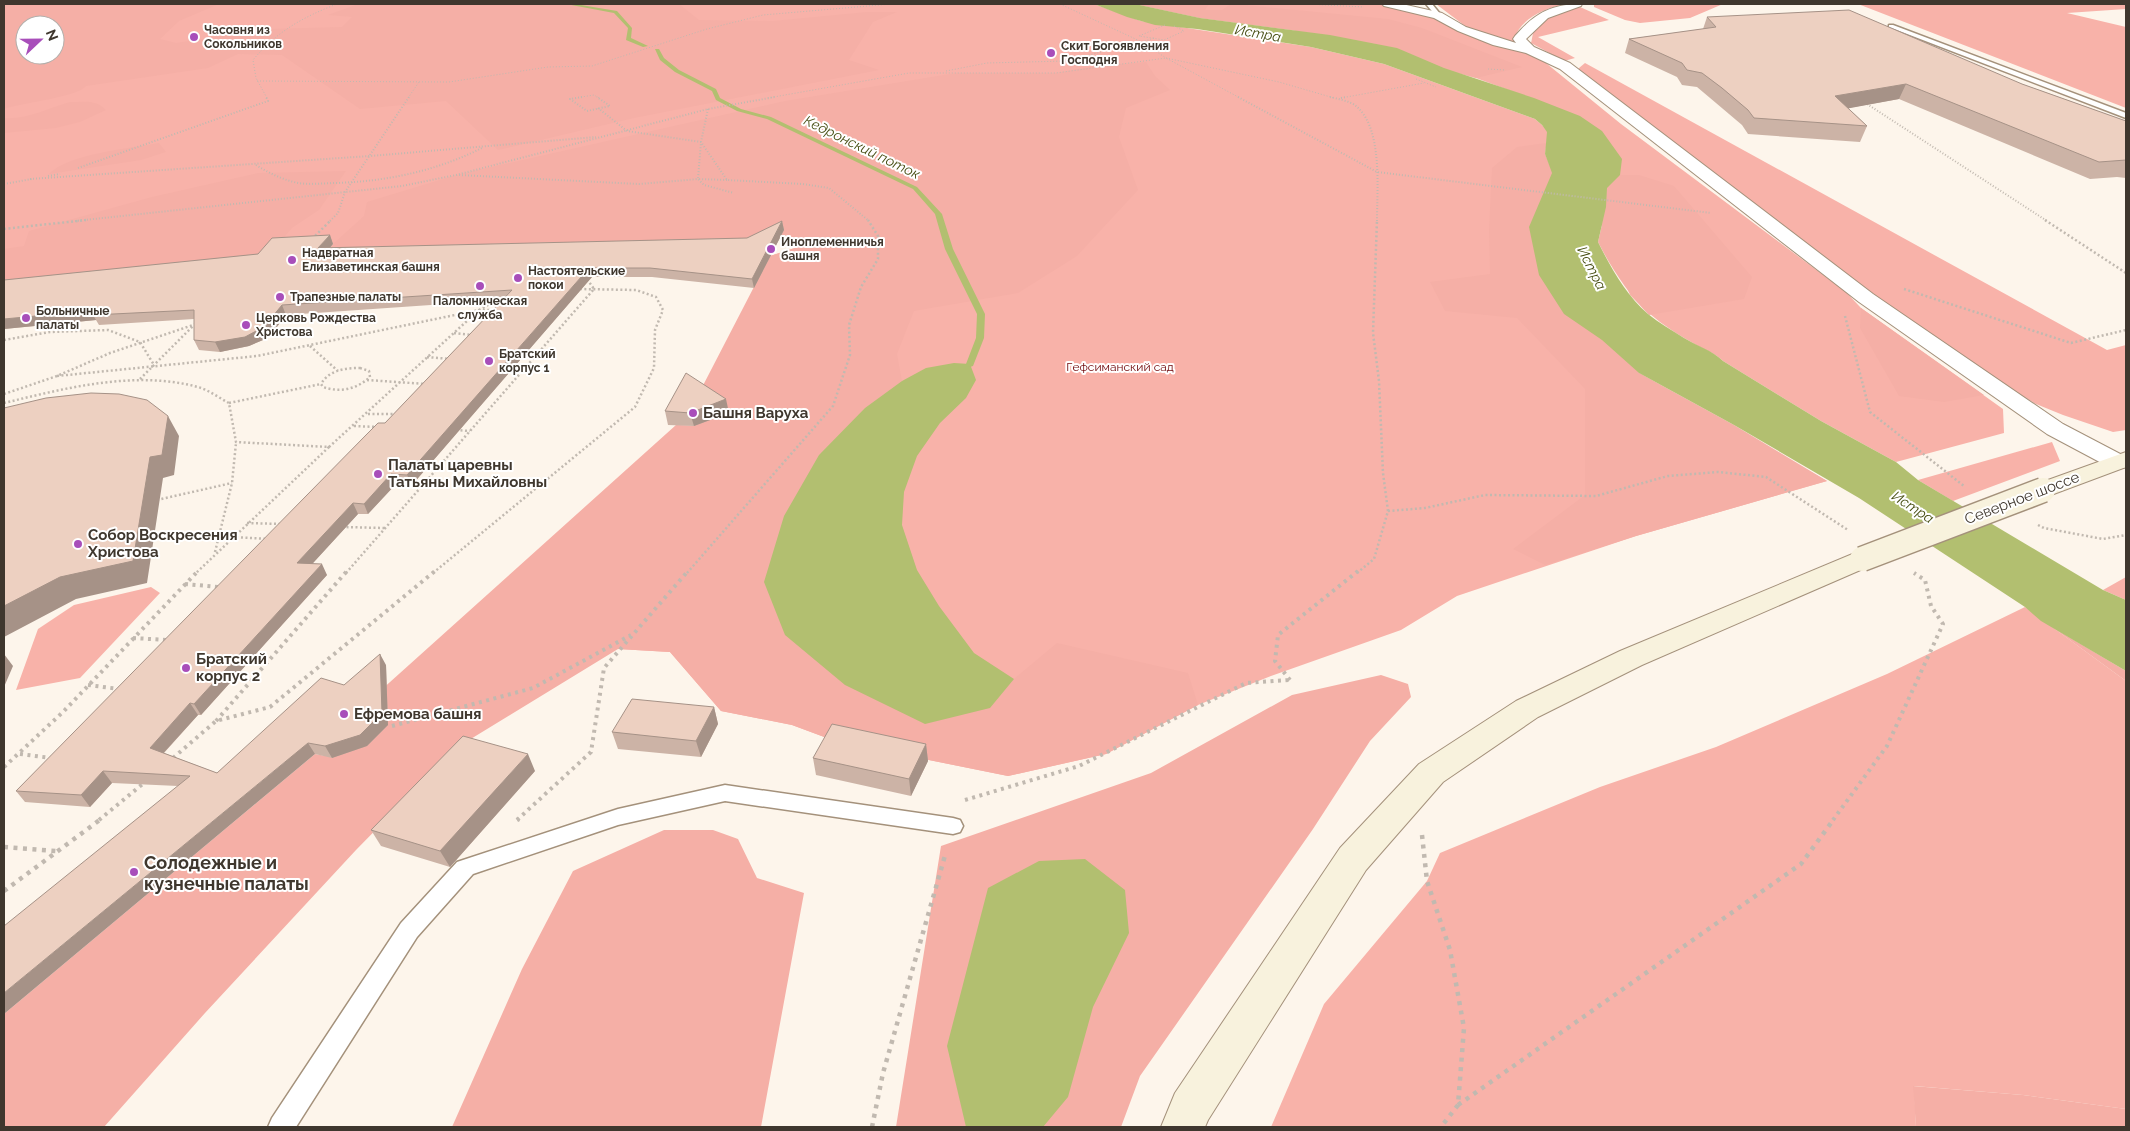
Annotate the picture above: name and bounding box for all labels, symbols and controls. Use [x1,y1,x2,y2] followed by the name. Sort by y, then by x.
[15,15,65,65] north arrow
[1234,21,1282,45] water label: Истра
[204,23,282,51] place label: Часовня из Сокольников
[43,27,61,43] text: N
[188,31,200,43] marker: Часовня из Сокольников
[1061,39,1169,67] place label: Скит Богоявления Господня
[1045,47,1057,59] marker: Скит Богоявления Господня
[801,112,923,182] water label: Кедронский поток
[781,235,884,263] place label: Иноплеменничья башня
[765,243,777,255] marker: Иноплеменничья башня
[1574,244,1610,292] water label: Истра
[302,246,440,274] place label: Надвратная Елизаветинская башня
[286,254,298,266] marker: Надвратная Елизаветинская башня
[528,264,625,292] place label: Настоятельские покои
[512,272,524,284] marker: Настоятельские покои
[474,280,486,292] marker: Паломническая служба
[290,290,401,304] place label: Трапезные палаты
[274,291,286,303] marker: Трапезные палаты
[433,294,527,322] place label: Паломническая служба
[36,304,110,332] place label: Больничные палаты
[255,311,376,339] place label: Церковь Рождества Христова
[20,312,32,324] marker: Больничные палаты
[240,319,252,331] marker: Церковь Рождества Христова
[499,347,556,375] place label: Братский корпус 1
[483,355,495,367] marker: Братский корпус 1
[1066,360,1174,374] park label: Гефсиманский сад
[703,404,809,422] place label: Башня Варуха
[687,407,699,419] marker: Башня Варуха
[388,456,547,491] place label: Палаты царевны Татьяны Михайловны
[372,468,384,480] marker: Палаты царевны Татьяны Михайловны
[1962,468,2082,528] street label: Северное шоссе
[1889,488,1937,526] water label: Истра
[87,526,238,561] place label: Собор Воскресения Христова
[72,538,84,550] marker: Собор Воскресения Христова
[196,650,267,685] place label: Братский корпус 2
[180,662,192,674] marker: Братский корпус 2
[354,705,482,723] place label: Ефремова башня
[338,708,350,720] marker: Ефремова башня
[144,852,309,894] place label: Солодежные и кузнечные палаты
[128,866,140,878] marker: Солодежные и кузнечные палаты

